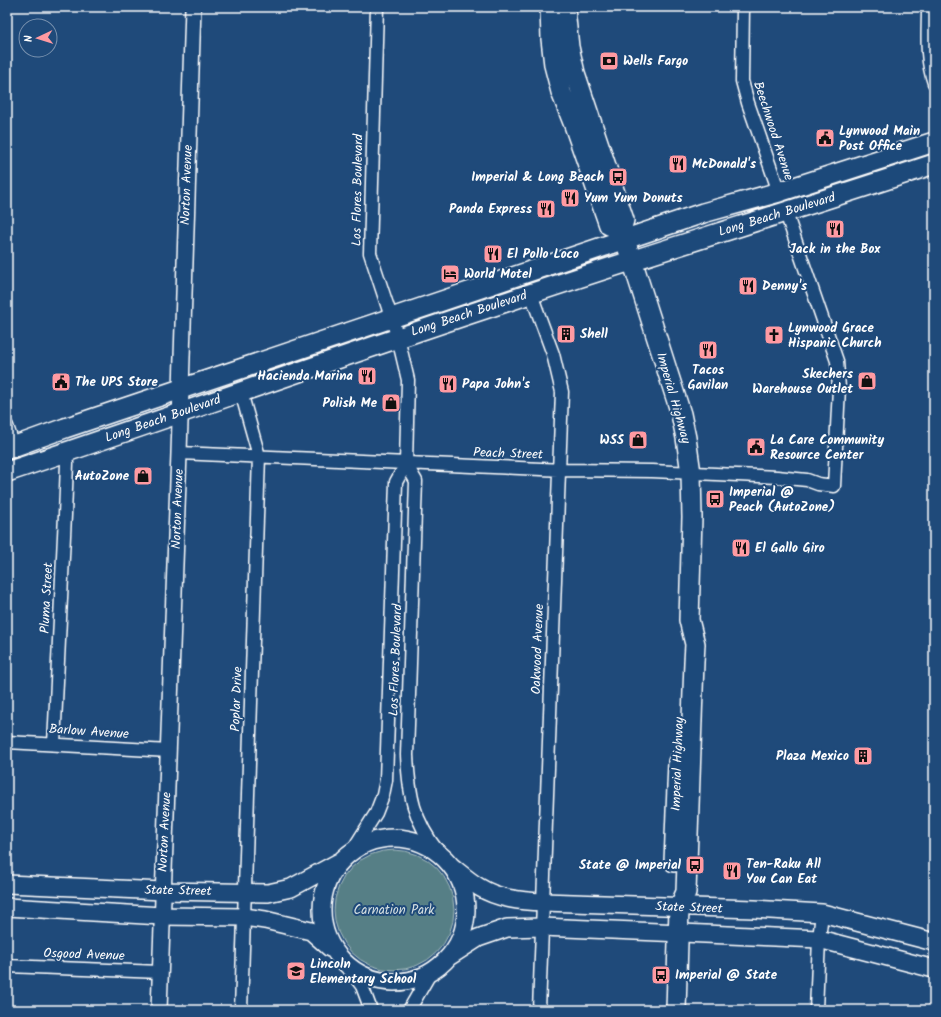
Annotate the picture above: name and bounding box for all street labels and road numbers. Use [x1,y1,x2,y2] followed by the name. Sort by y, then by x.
[747,79,799,183] street label: Beechwood Avenue
[347,133,369,246] street label: Los Flores Boulevard
[175,144,199,226] street label: Norton Avenue
[716,187,839,243] street label: Long Beach Boulevard
[408,285,530,343] street label: Long Beach Boulevard
[650,350,696,447] street label: Imperial Highway
[102,389,224,449] street label: Long Beach Boulevard
[473,442,544,466] street label: Peach Street
[166,468,190,550] street label: Norton Avenue
[35,561,59,634] street label: Pluma Street
[384,603,408,717] street label: Los Flores Boulevard
[526,603,550,695] street label: Oakwood Avenue
[225,666,249,732] street label: Poplar Drive
[666,716,690,811] street label: Imperial Highway
[48,719,130,745] street label: Barlow Avenue
[152,791,178,873] street label: Norton Avenue
[144,880,213,902] street label: State Street
[655,896,724,920] street label: State Street
[43,943,125,967] street label: Osgood Avenue

